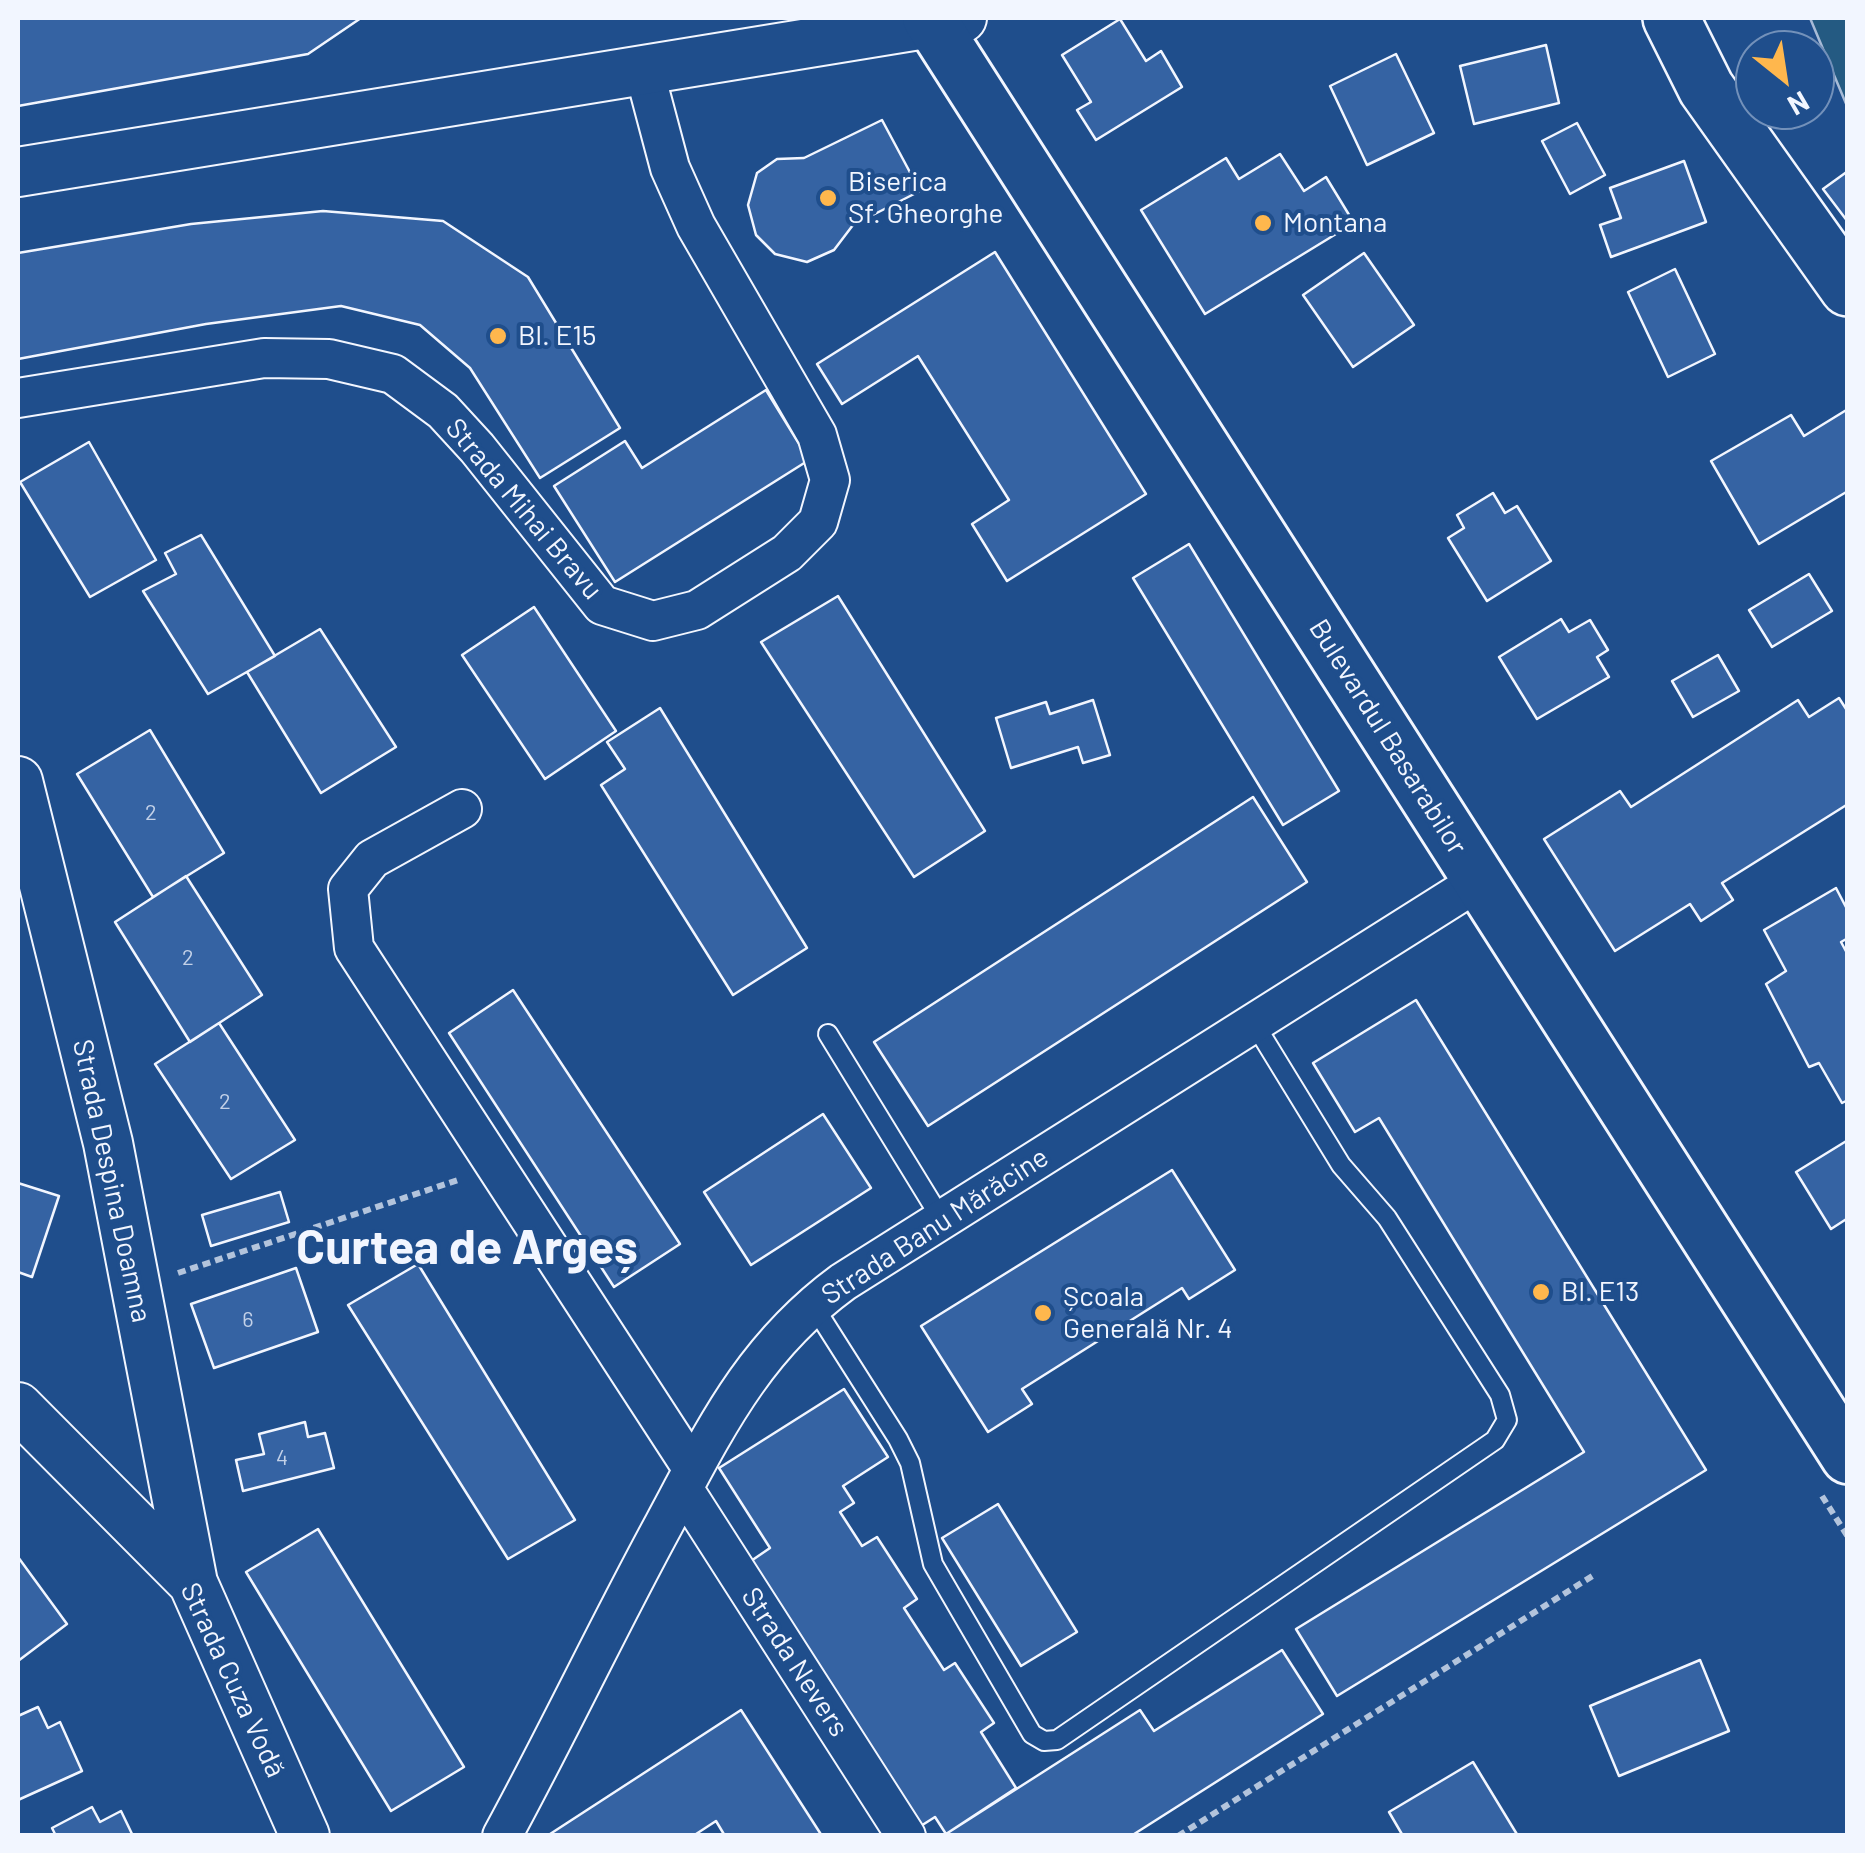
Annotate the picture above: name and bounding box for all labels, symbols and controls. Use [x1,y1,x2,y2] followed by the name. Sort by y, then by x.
[1735,30,1835,130] north arrow
[1782,85,1816,124] text: N
[848,165,1003,231] place label: Biserica Sf. Gheorghe
[817,187,839,209] marker: Biserica Sf. Gheorghe
[1283,206,1387,240] place label: Montana
[1252,212,1274,234] marker: Montana
[518,319,597,353] place label: Bl. E15
[487,325,509,347] marker: Bl. E15
[439,412,609,606] street label: Strada Mihai Bravu
[1302,613,1474,861] street label: Bulevardul Basarabilor
[145,800,157,826] house number: 2
[182,945,194,971] house number: 2
[66,1036,158,1326] street label: Strada Despina Doamna
[219,1089,231,1115] house number: 2
[815,1140,1055,1312] street label: Strada Banu Mărăcine
[296,1219,638,1277] district label: Curtea de Argeș
[1561,1275,1640,1309] place label: Bl. E13
[1063,1280,1233,1346] place label: Școala Generală Nr. 4
[1530,1281,1552,1303] marker: Bl. E13
[1032,1302,1054,1324] marker: Școala Generală Nr. 4
[242,1307,254,1333] house number: 6
[276,1445,288,1471] house number: 4
[173,1578,293,1782] street label: Strada Cuza Vodă
[734,1581,856,1743] street label: Strada Nevers

